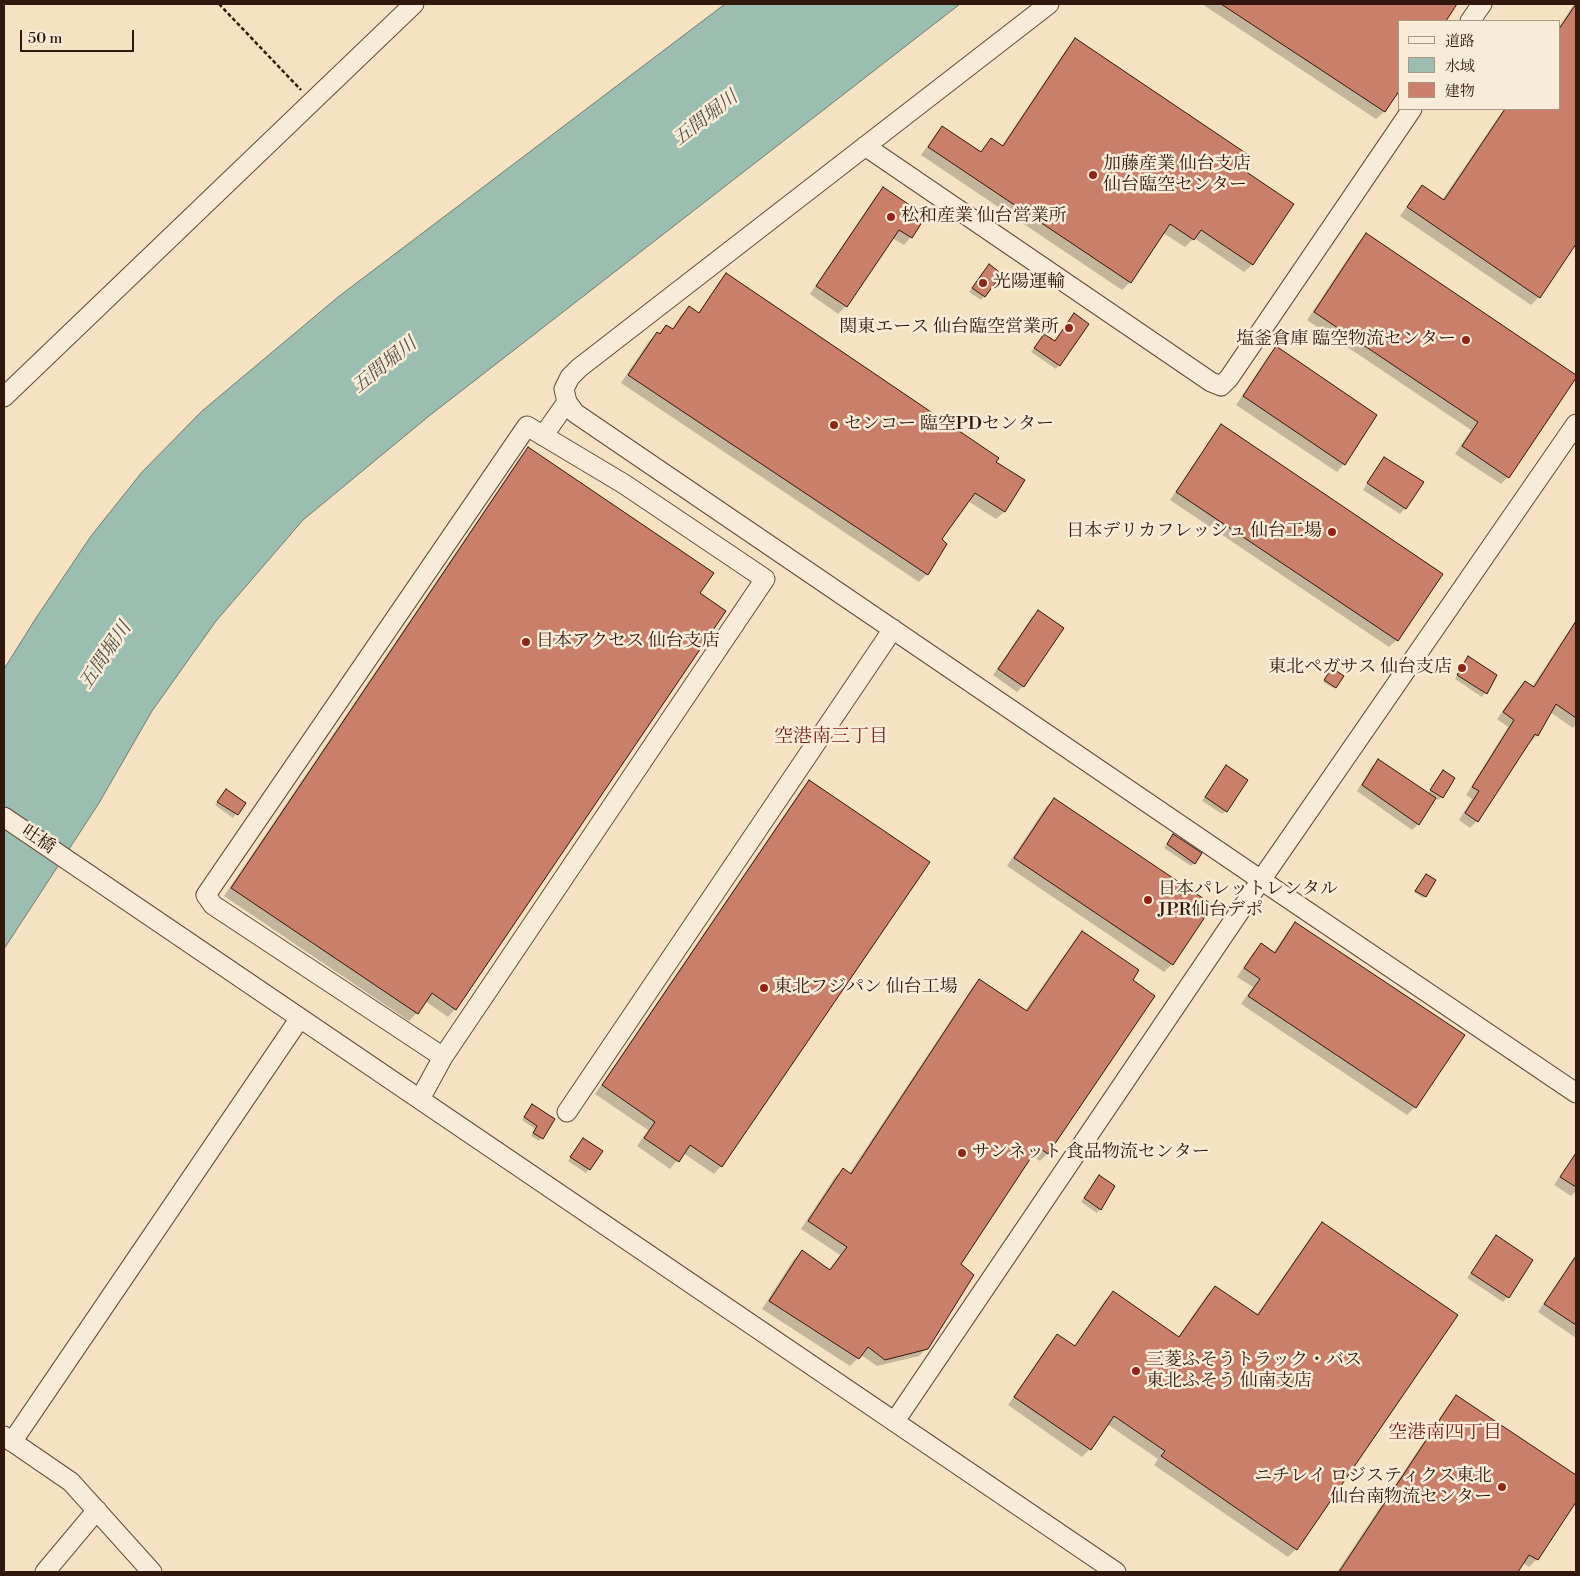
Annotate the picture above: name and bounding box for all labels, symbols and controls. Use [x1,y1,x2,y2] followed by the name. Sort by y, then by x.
[22,20,136,52] scale bar
[1398,20,1560,110] legend
[28,29,62,48] text: 50 m
[1445,32,1475,51] text: 道路
[1445,57,1475,76] text: 水域
[1445,82,1475,101] text: 建物
[669,87,743,151] water label: 五間堀川
[1103,154,1251,196] place label: 加藤産業 仙台支店 仙台臨空センター
[1087,169,1099,181] marker: 加藤産業 仙台支店 仙台臨空センター
[901,206,1067,228] place label: 松和産業 仙台営業所
[885,211,897,223] marker: 松和産業 仙台営業所
[993,272,1065,294] place label: 光陽運輸
[977,277,989,289] marker: 光陽運輸
[839,317,1059,339] place label: 関東エース 仙台臨空営業所
[1063,322,1075,334] marker: 関東エース 仙台臨空営業所
[1236,329,1456,351] place label: 塩釜倉庫 臨空物流センター
[348,333,422,399] water label: 五間堀川
[1460,334,1472,346] marker: 塩釜倉庫 臨空物流センター
[844,414,1054,436] place label: センコー 臨空PDセンター
[828,419,840,431] marker: センコー 臨空PDセンター
[1066,521,1322,543] place label: 日本デリカフレッシュ 仙台工場
[1326,526,1338,538] marker: 日本デリカフレッシュ 仙台工場
[75,618,137,694] water label: 五間堀川
[536,631,720,653] place label: 日本アクセス 仙台支店
[520,636,532,648] marker: 日本アクセス 仙台支店
[1268,657,1452,679] place label: 東北ペガサス 仙台支店
[1456,662,1468,674] marker: 東北ペガサス 仙台支店
[774,726,888,748] district label: 空港南三丁目
[17,821,59,859] street label: 吐橋
[1158,879,1338,922] place label: 日本パレットレンタル JPR仙台デポ
[1142,894,1154,906] marker: 日本パレットレンタル JPR仙台デポ
[774,977,958,999] place label: 東北フジパン 仙台工場
[758,982,770,994] marker: 東北フジパン 仙台工場
[972,1142,1210,1164] place label: サンネット 食品物流センター
[956,1147,968,1159] marker: サンネット 食品物流センター
[1146,1350,1362,1392] place label: 三菱ふそうトラック・バス 東北ふそう 仙南支店
[1130,1365,1142,1377] marker: 三菱ふそうトラック・バス 東北ふそう 仙南支店
[1388,1422,1502,1444] district label: 空港南四丁目
[1254,1466,1492,1508] place label: ニチレイ ロジスティクス東北 仙台南物流センター
[1496,1481,1508,1493] marker: ニチレイ ロジスティクス東北 仙台南物流センター

